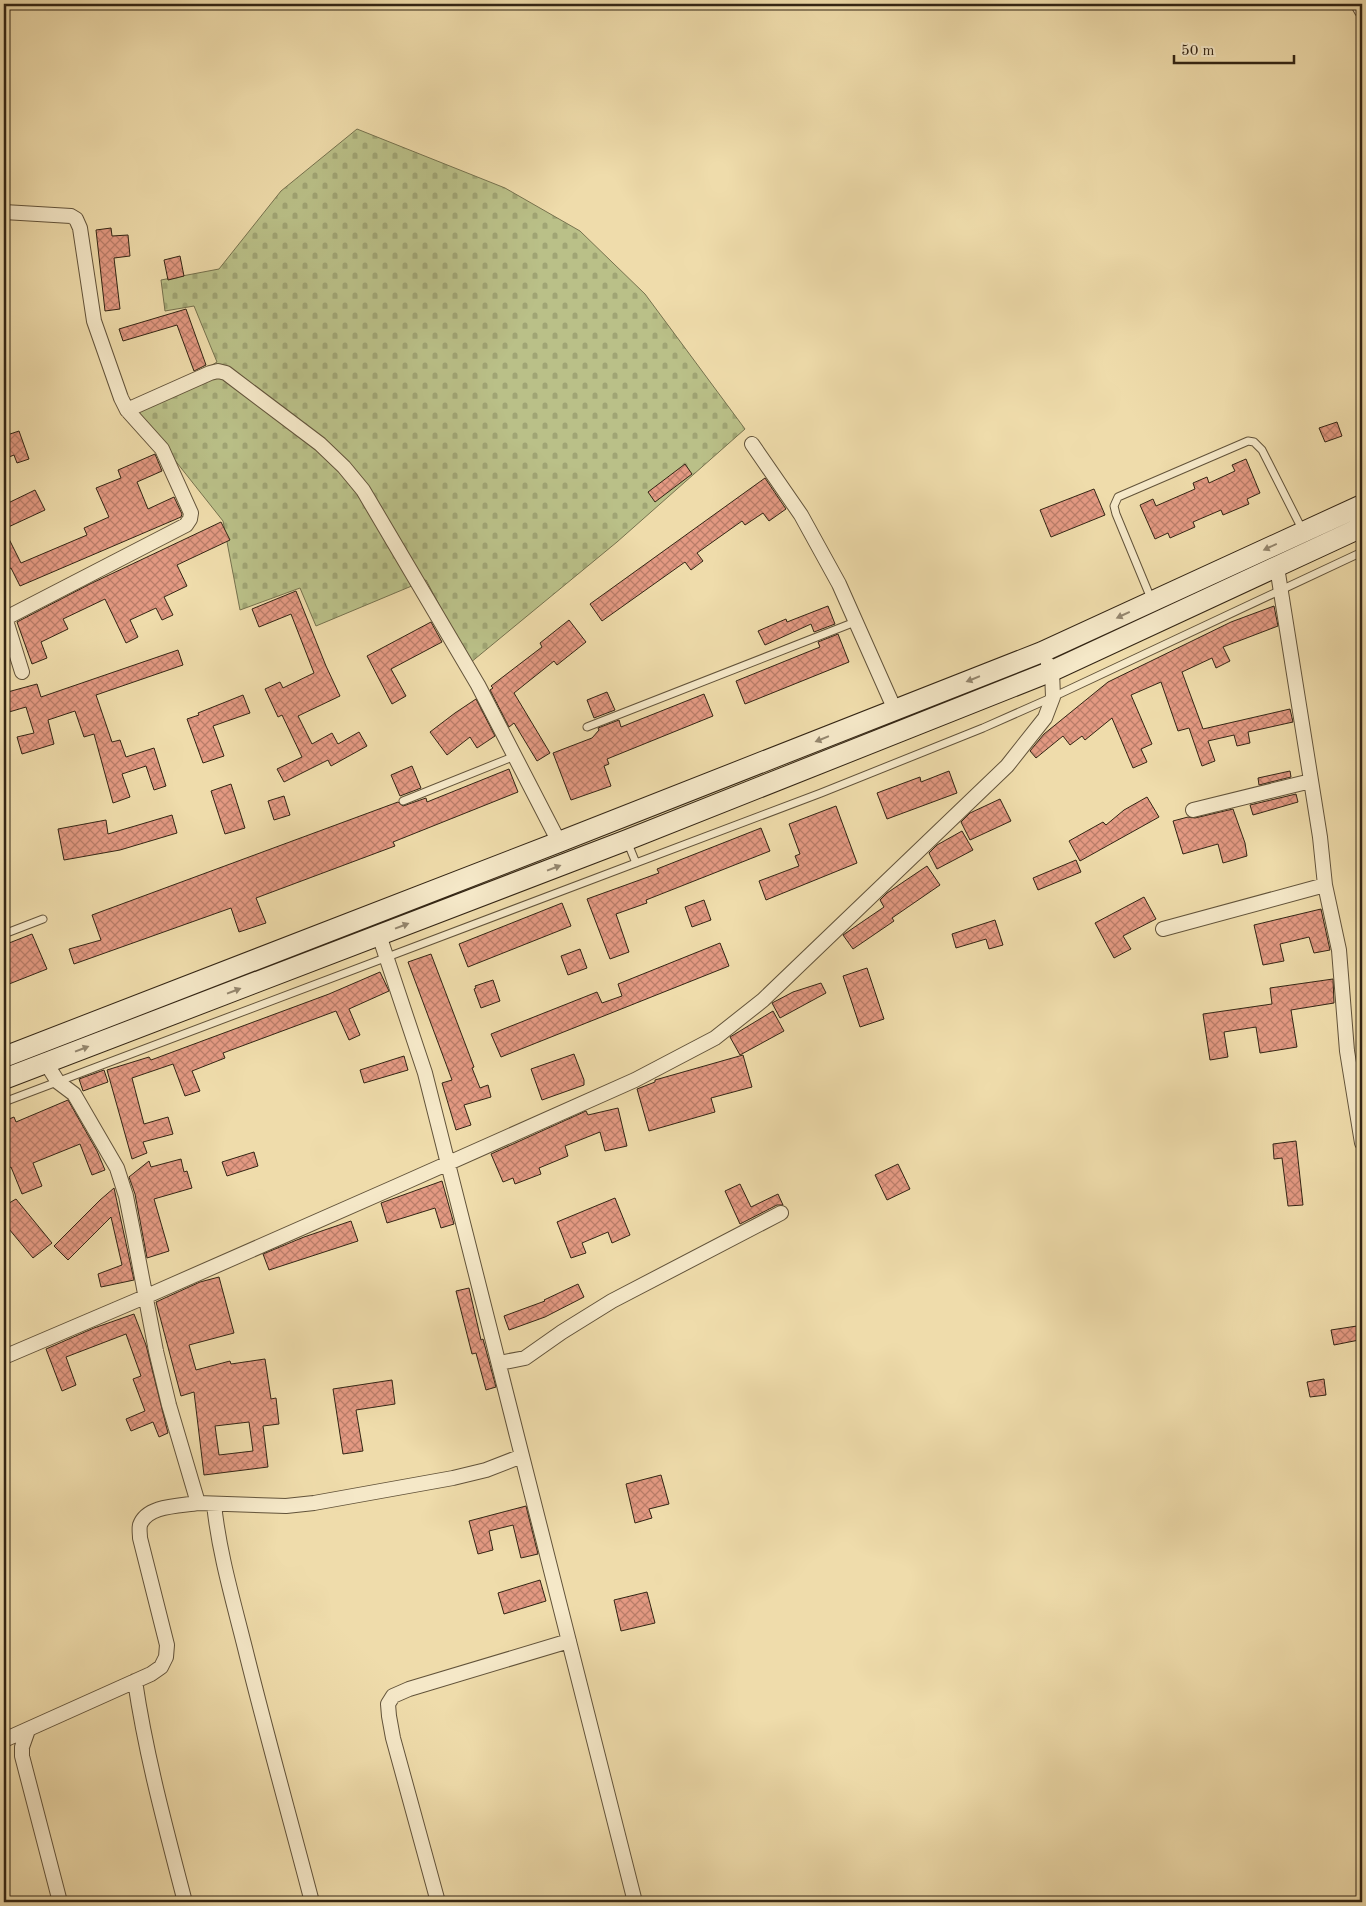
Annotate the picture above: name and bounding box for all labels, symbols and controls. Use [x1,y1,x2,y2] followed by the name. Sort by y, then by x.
[1174,32,1294,64] scale bar
[1181,44,1215,59] text: 50 m
[1263,543,1277,551] one-way arrow
[1116,611,1130,619] one-way arrow
[966,676,981,683] one-way arrow
[815,735,829,743] one-way arrow
[546,864,561,871] one-way arrow
[395,922,409,930] one-way arrow
[227,987,242,995] one-way arrow
[75,1045,90,1053] one-way arrow

